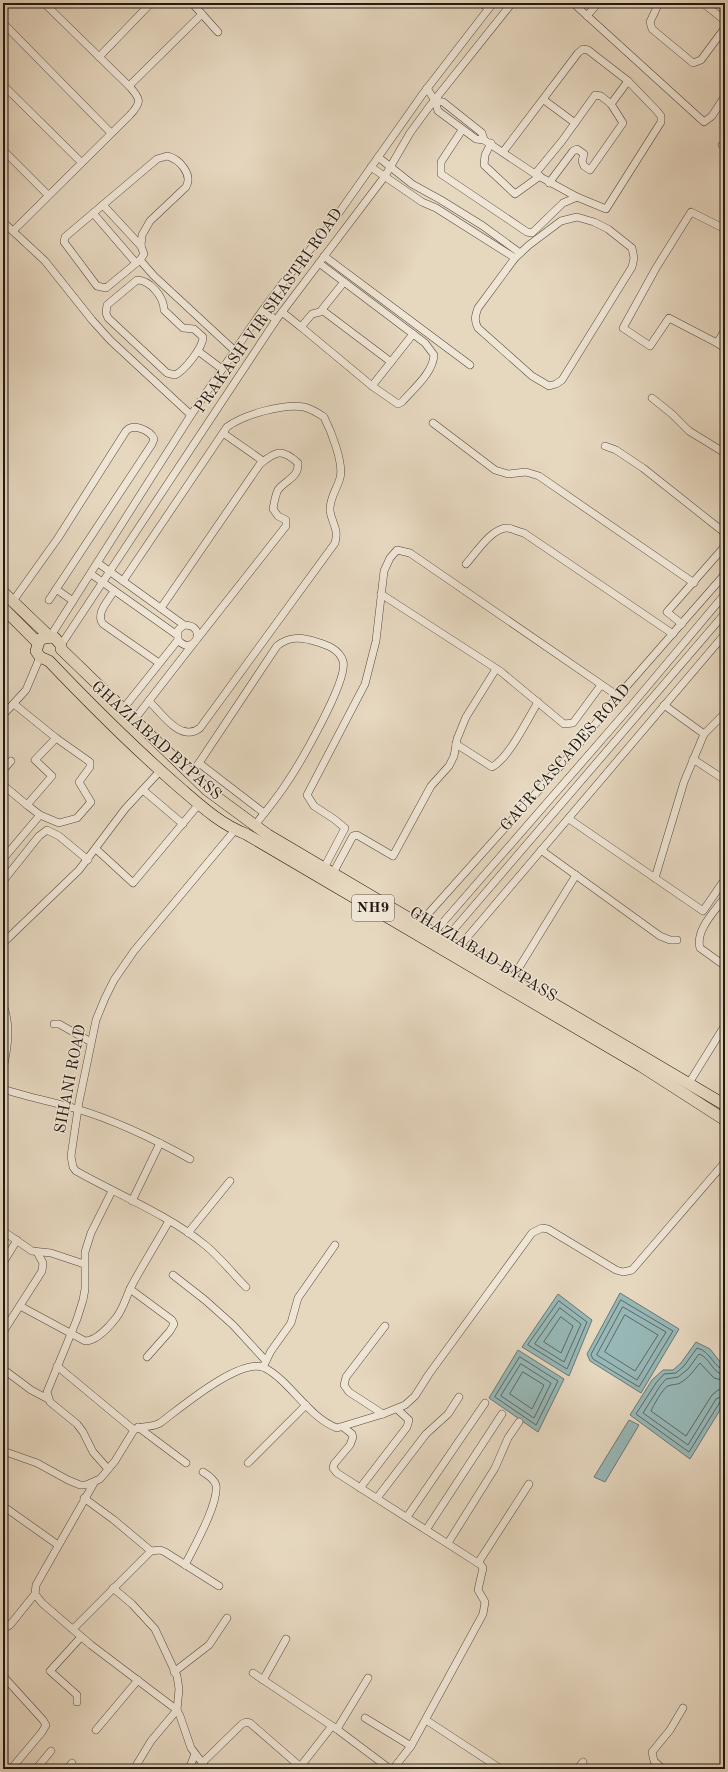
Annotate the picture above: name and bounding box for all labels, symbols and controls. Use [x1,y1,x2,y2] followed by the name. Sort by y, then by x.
[192,206,346,416] street label: PRAKASH VIR SHASTRI ROAD
[88,679,224,803] street label: GHAZIABAD BYPASS
[498,681,634,835] street label: GAUR CASCADES ROAD
[352,895,394,921] road number: NH9
[407,905,560,1005] street label: GHAZIABAD BYPASS
[53,1023,89,1135] street label: SIHANI ROAD

